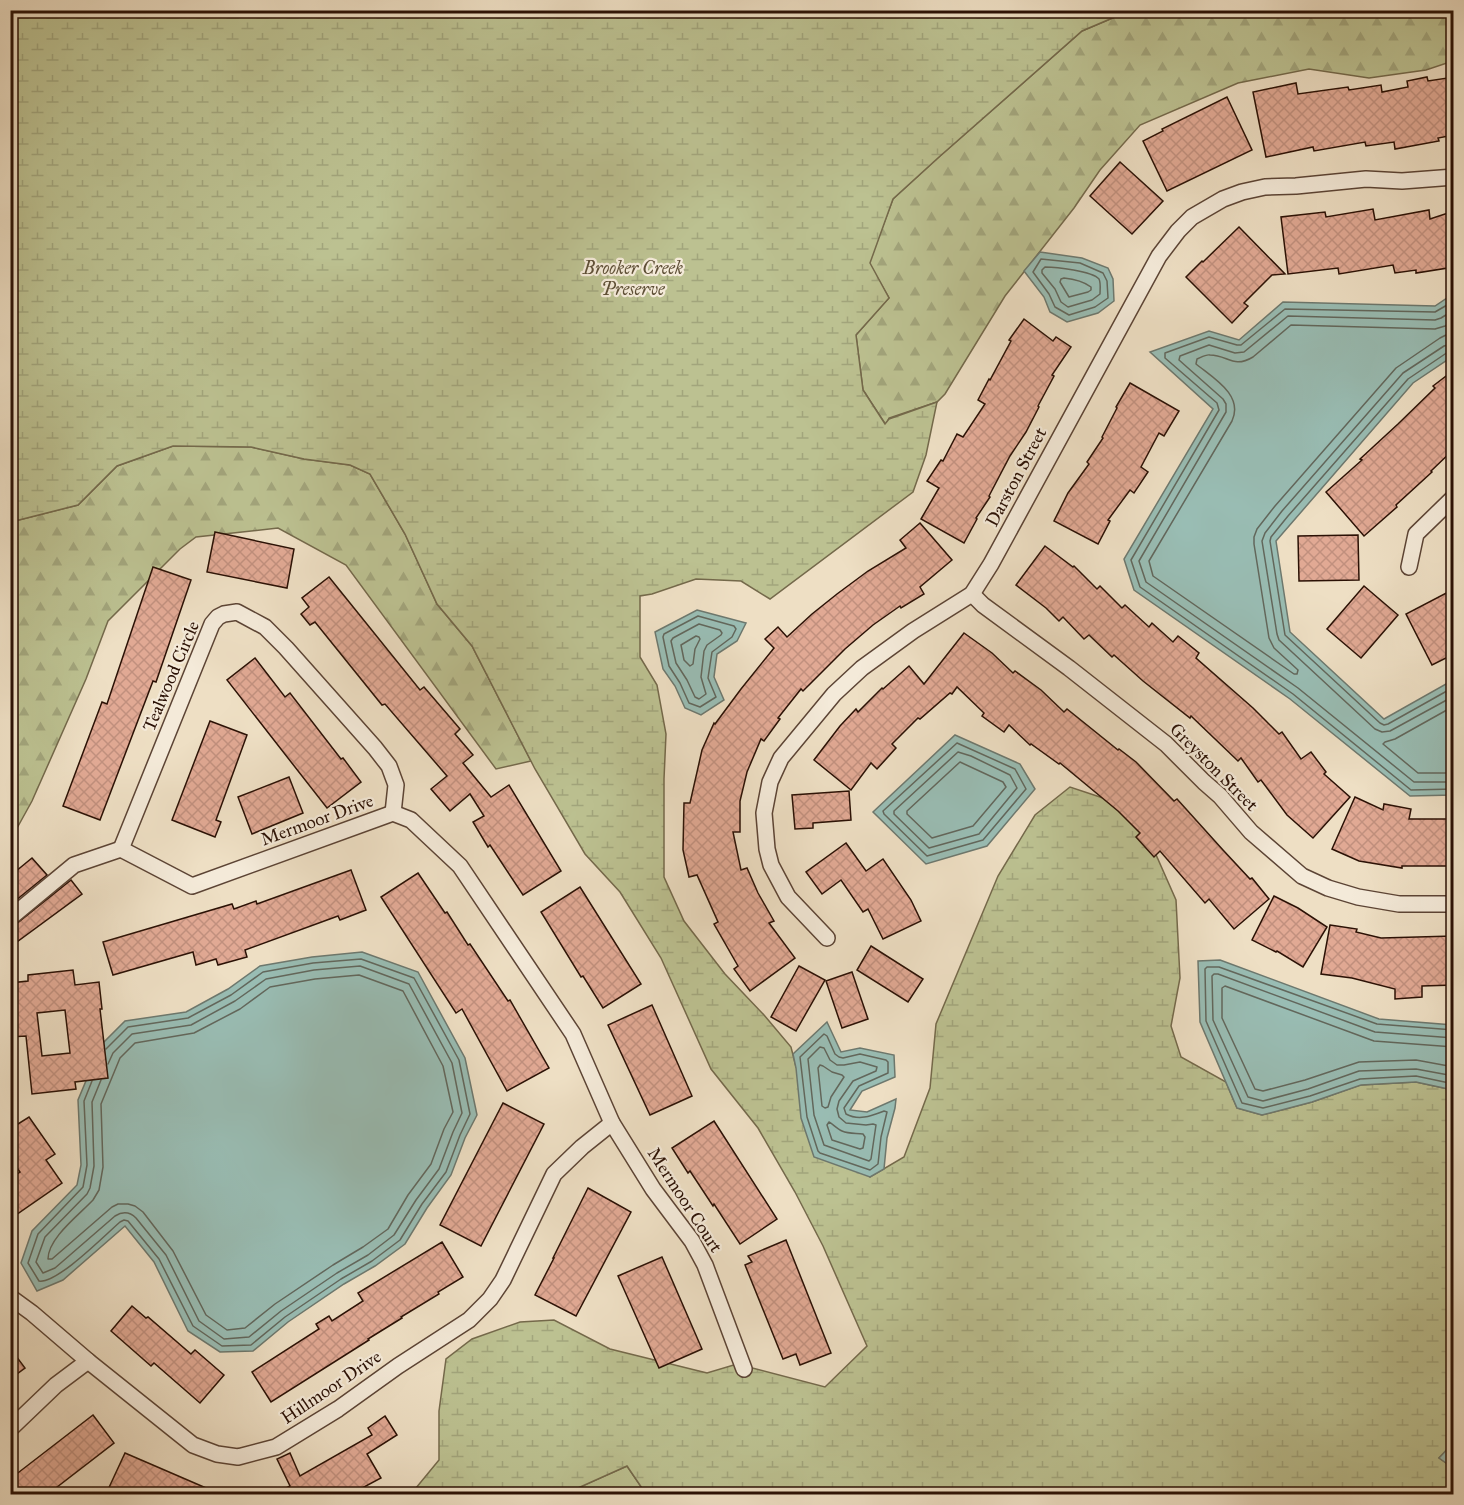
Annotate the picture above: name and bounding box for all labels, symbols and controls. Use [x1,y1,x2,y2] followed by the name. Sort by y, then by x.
[582,257,683,300] park label: Brooker Creek Preserve
[981,423,1052,530] street label: Darston Street
[138,618,204,734] street label: Tealwood Circle
[1165,718,1263,816] street label: Greyston Street
[258,789,376,851] street label: Mermoor Drive
[643,1143,727,1257] street label: Mermoor Court
[277,1345,385,1429] street label: Hillmoor Drive

